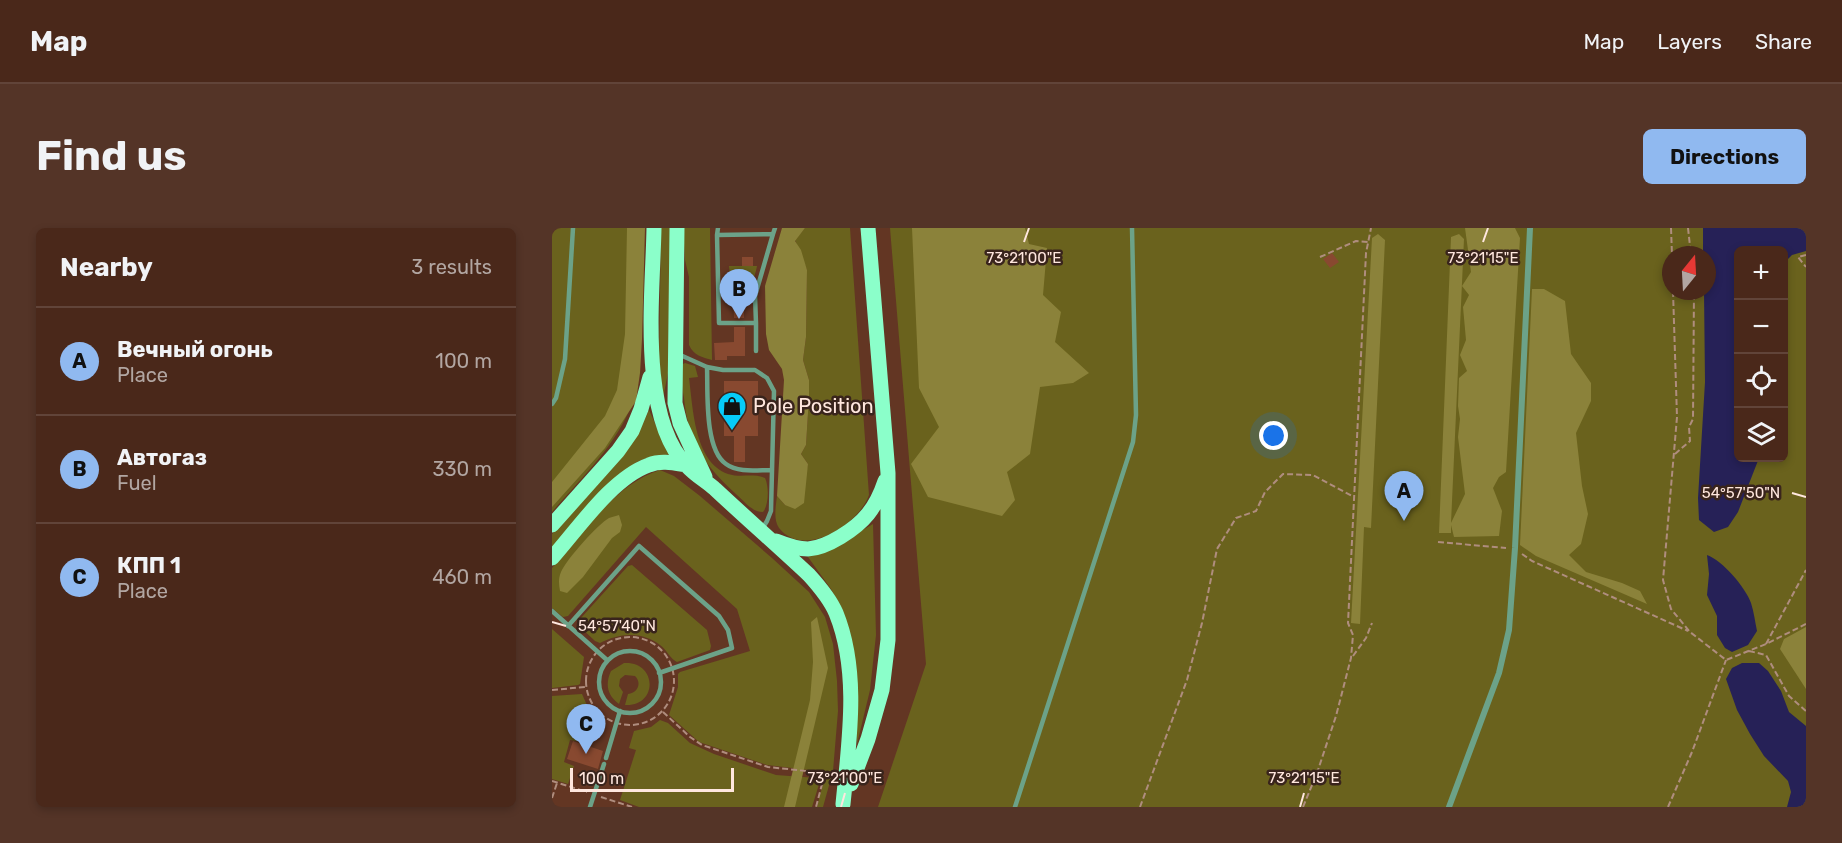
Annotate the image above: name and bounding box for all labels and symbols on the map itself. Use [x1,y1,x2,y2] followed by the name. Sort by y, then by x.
[1662,246,1716,300] north arrow
[987,249,1061,267] text: 73°21'00"E
[1447,249,1519,267] text: 73°21'15"E
[720,270,759,319] pin: B
[716,390,748,432] shop icon: Pole Position
[753,394,874,418] place label: Pole Position
[1259,421,1288,450] your location
[1384,472,1424,521] pin: A
[1702,484,1780,502] text: 54°57'50"N
[578,617,656,635] text: 54°57'40"N
[567,704,606,754] pin: C
[570,765,734,792] scale bar
[808,769,882,787] text: 73°21'00"E
[1268,769,1340,787] text: 73°21'15"E

